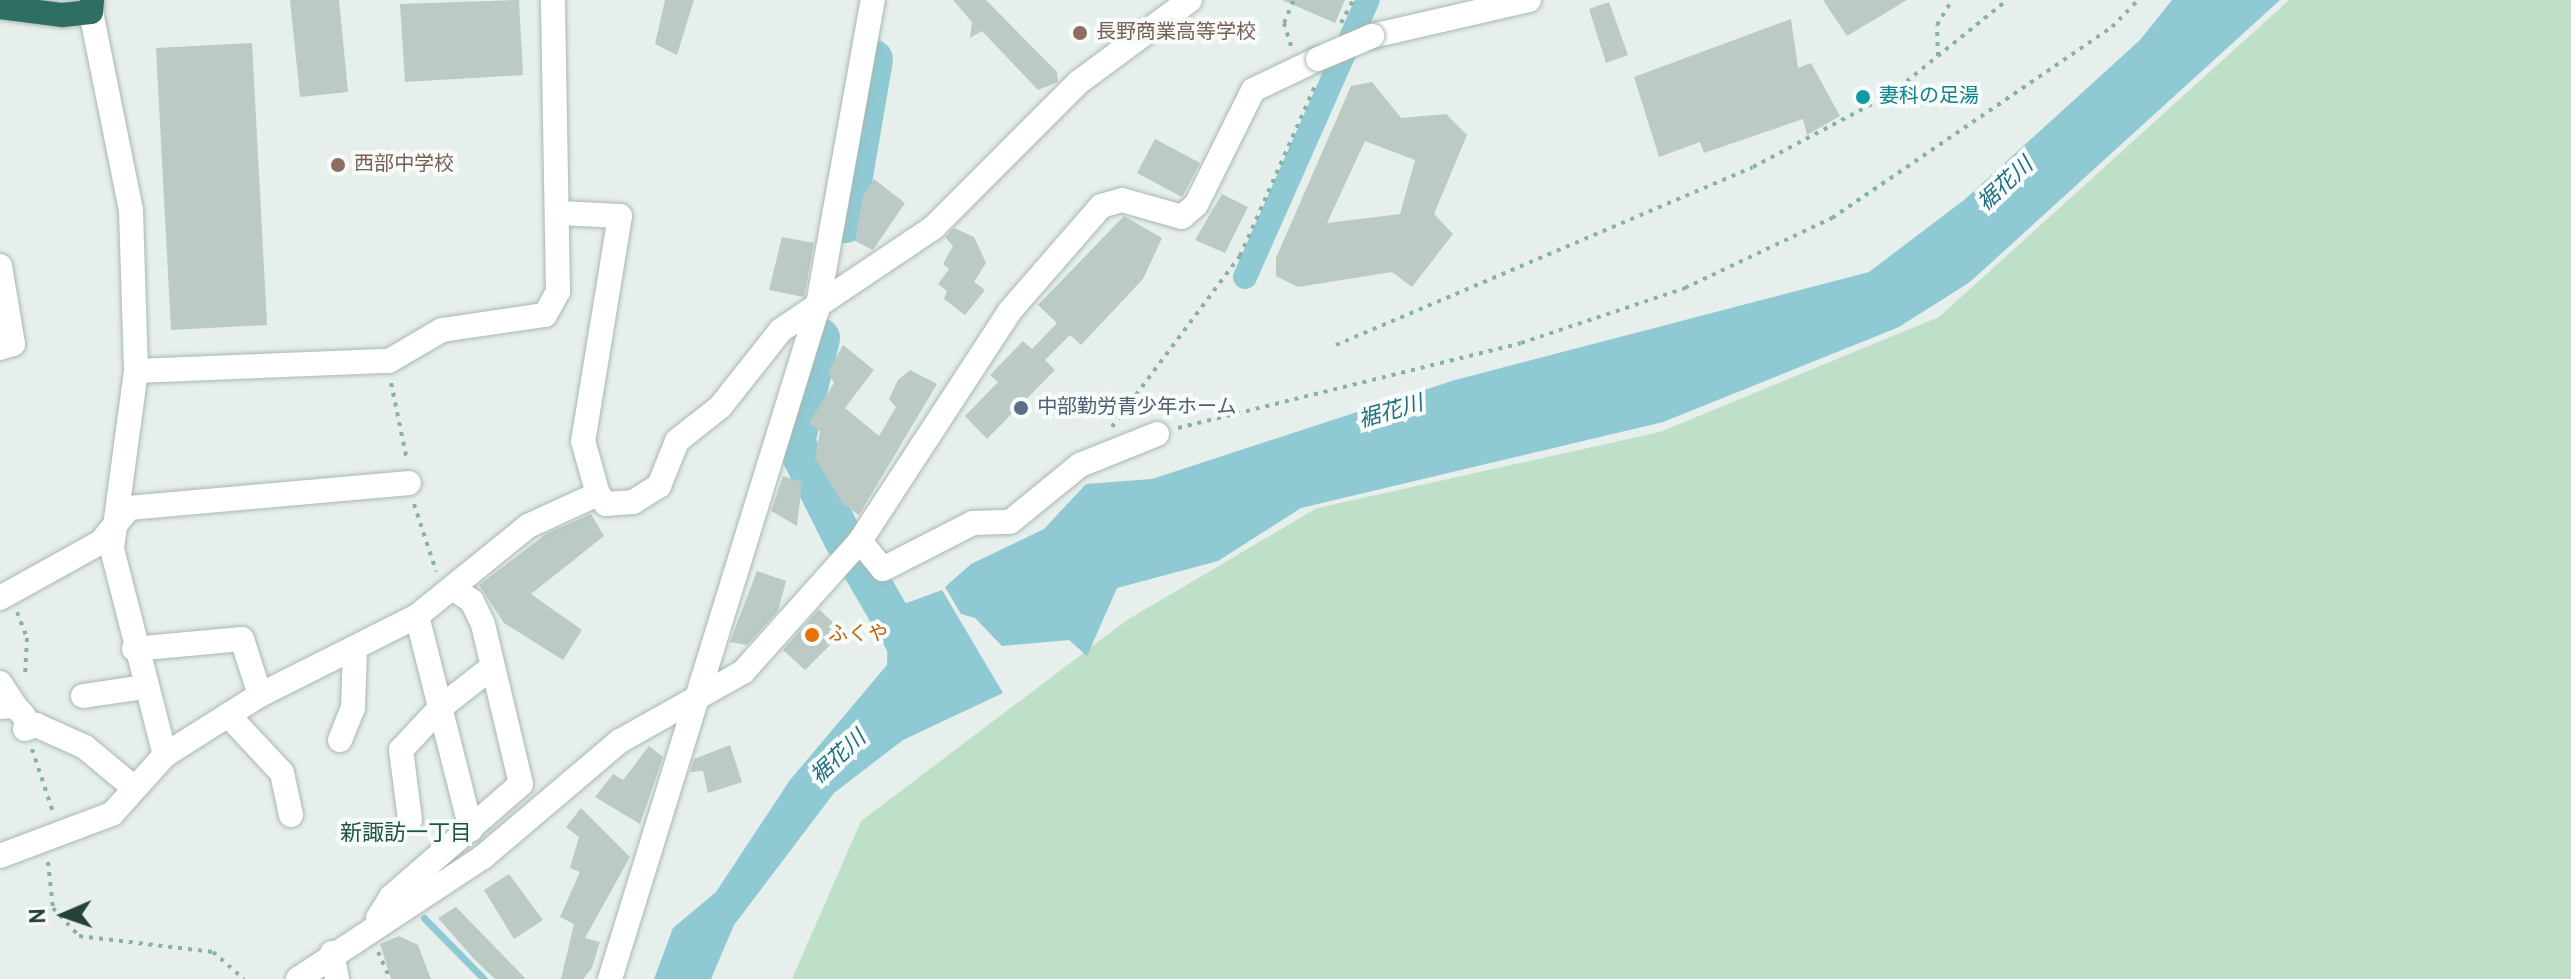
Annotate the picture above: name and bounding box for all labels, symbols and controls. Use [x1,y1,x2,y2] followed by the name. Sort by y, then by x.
[1096,21,1256,45] place label: 長野商業高等学校
[1071,24,1089,42] marker: 長野商業高等学校
[1879,85,1979,109] place label: 妻科の足湯
[1854,88,1872,106] marker: 妻科の足湯
[354,153,454,177] place label: 西部中学校
[1973,153,2039,217] water label: 裾花川
[329,156,347,174] marker: 西部中学校
[1356,391,1426,435] water label: 裾花川
[1037,396,1237,420] place label: 中部勤労青少年ホーム
[1012,399,1030,417] marker: 中部勤労青少年ホーム
[828,623,888,647] place label: ふくや
[803,626,821,644] marker: ふくや
[806,726,872,790] water label: 裾花川
[340,822,472,848] district label: 新諏訪一丁目
[24,875,104,955] north arrow
[26,907,53,924] text: N

